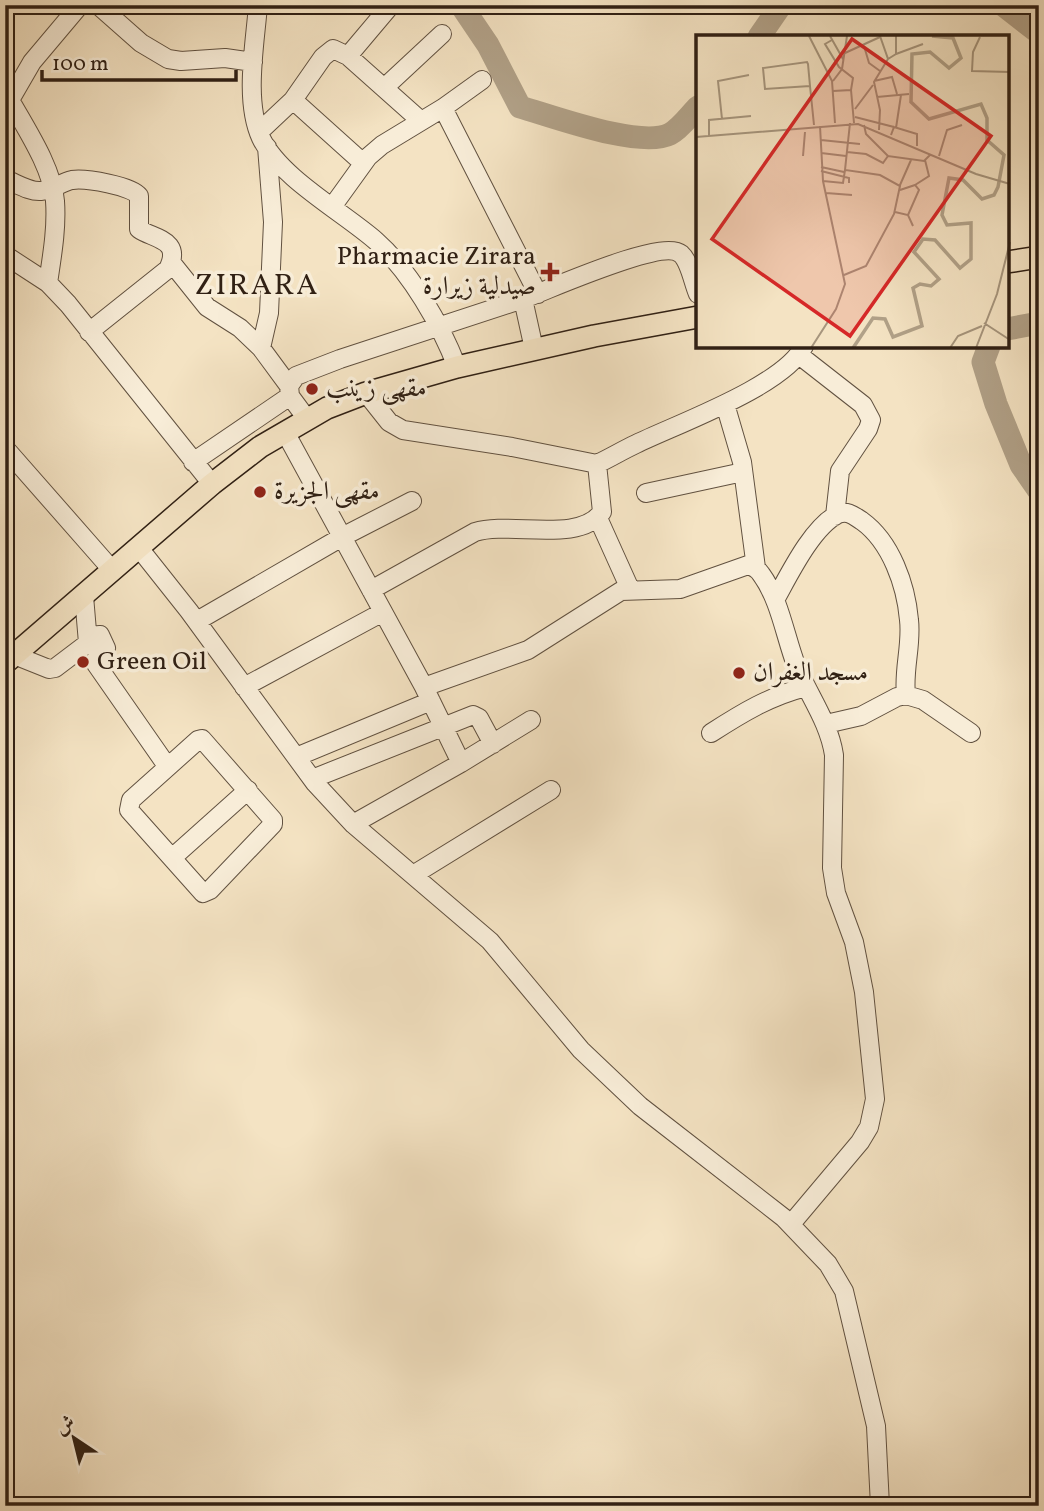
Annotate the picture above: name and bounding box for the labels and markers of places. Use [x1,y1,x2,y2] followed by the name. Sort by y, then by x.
[337,239,536,305] place label: Pharmacie Zirara صيدلية زيرارة
[542,264,558,280] marker: Pharmacie Zirara صيدلية زيرارة
[326,371,427,407] place label: مقهى زينب
[304,381,320,397] marker: مقهى زينب
[274,474,380,510] place label: مقهى الجزيرة
[252,484,268,500] marker: مقهى الجزيرة
[97,644,207,680] place label: Green Oil
[75,654,91,670] marker: Green Oil
[753,655,868,691] place label: مسجد الغفران
[731,665,747,681] marker: مسجد الغفران

